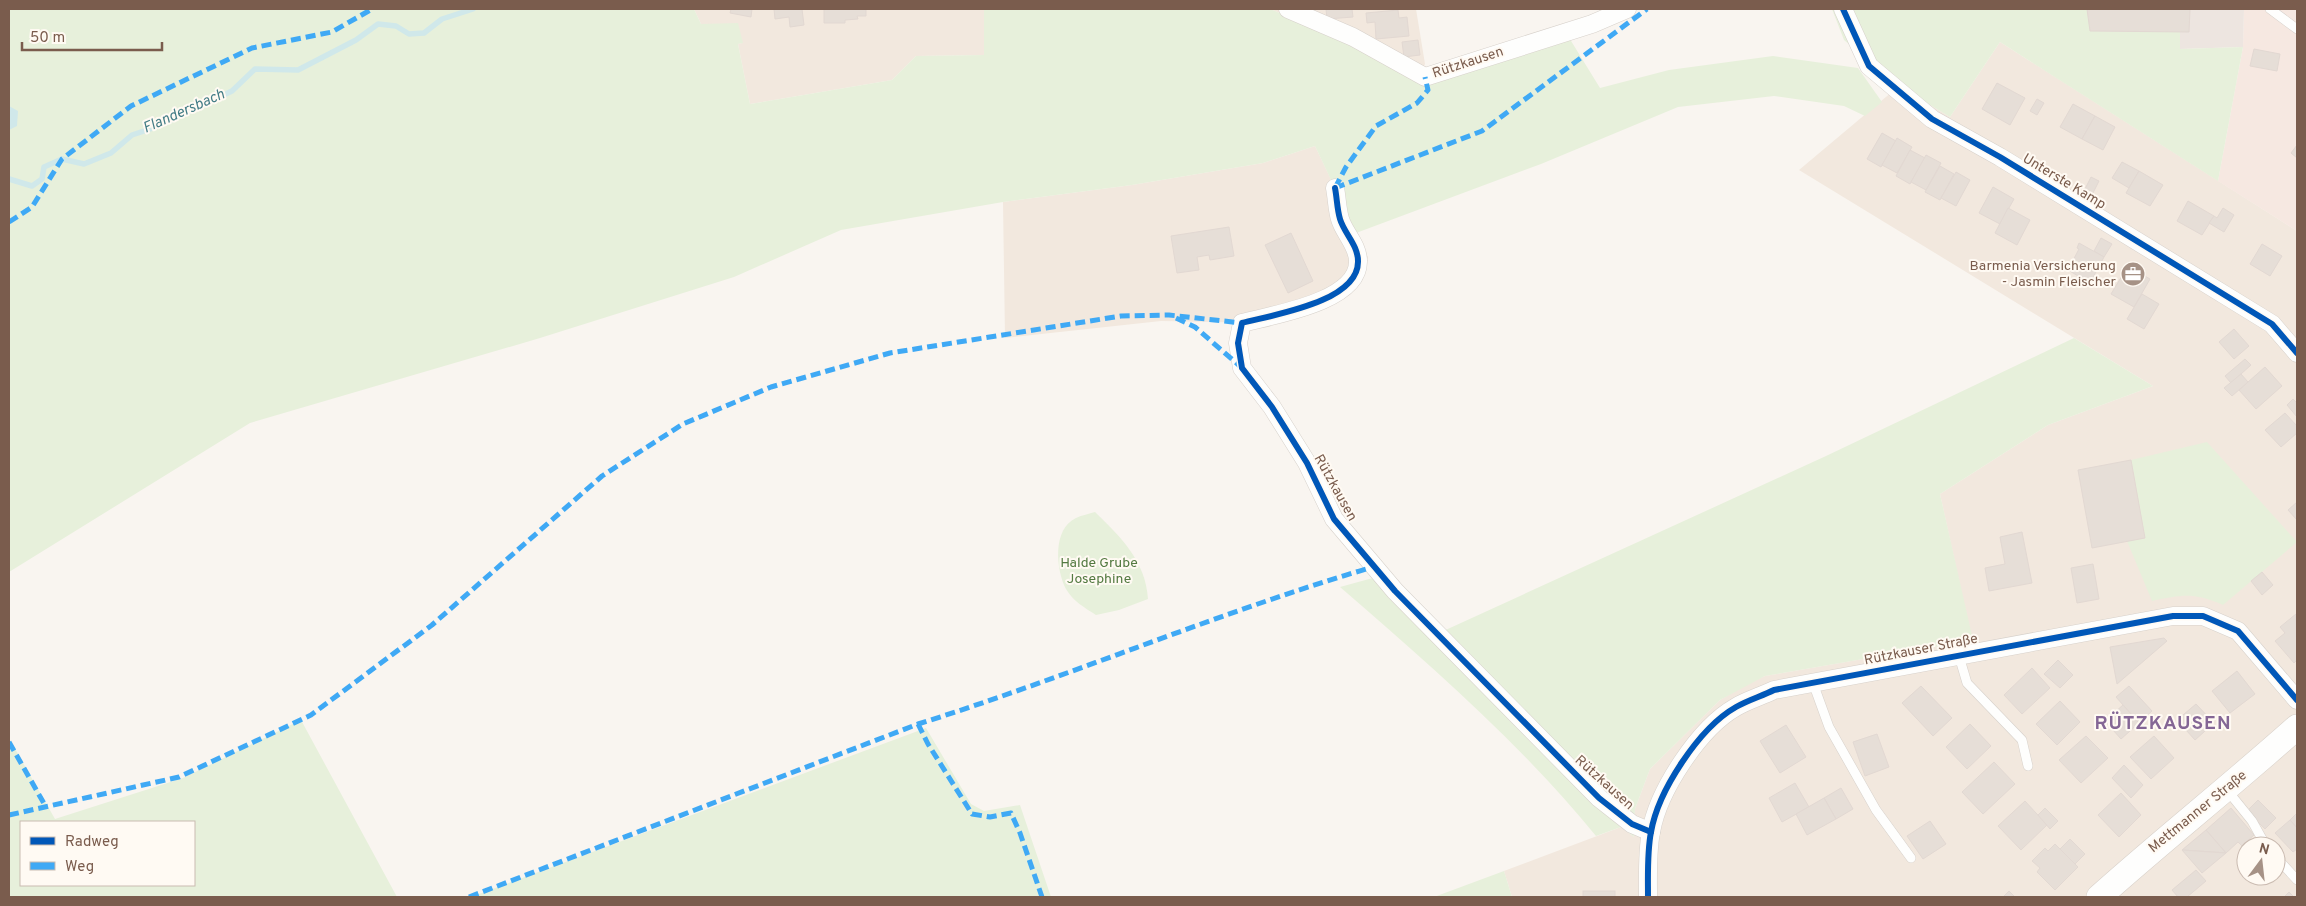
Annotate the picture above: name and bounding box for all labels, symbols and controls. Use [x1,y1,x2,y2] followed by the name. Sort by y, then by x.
[22,20,162,52] scale bar
[30,29,65,48] text: 50 m
[1430,44,1506,82] street label: Rützkausen
[140,86,228,138] water label: Flandersbach
[2019,150,2109,214] street label: Unterste Kamp
[1970,258,2117,291] place label: Barmenia Versicherung - Jasmin Fleischer
[2120,261,2146,287] office icon: Barmenia Versicherung - Jasmin Fleischer
[1310,452,1360,524] street label: Rützkausen
[1060,555,1138,588] park label: Halde Grube Josephine
[1863,631,1979,669] street label: Rützkauser Straße
[2094,711,2232,736] district label: RÜTZKAUSEN
[1571,752,1637,814] street label: Rützkausen
[2146,767,2250,857] street label: Mettmanner Straße
[20,821,195,886] legend
[65,833,119,852] text: Radweg
[2236,836,2286,886] north arrow
[2257,840,2271,859] text: N
[65,858,94,877] text: Weg

